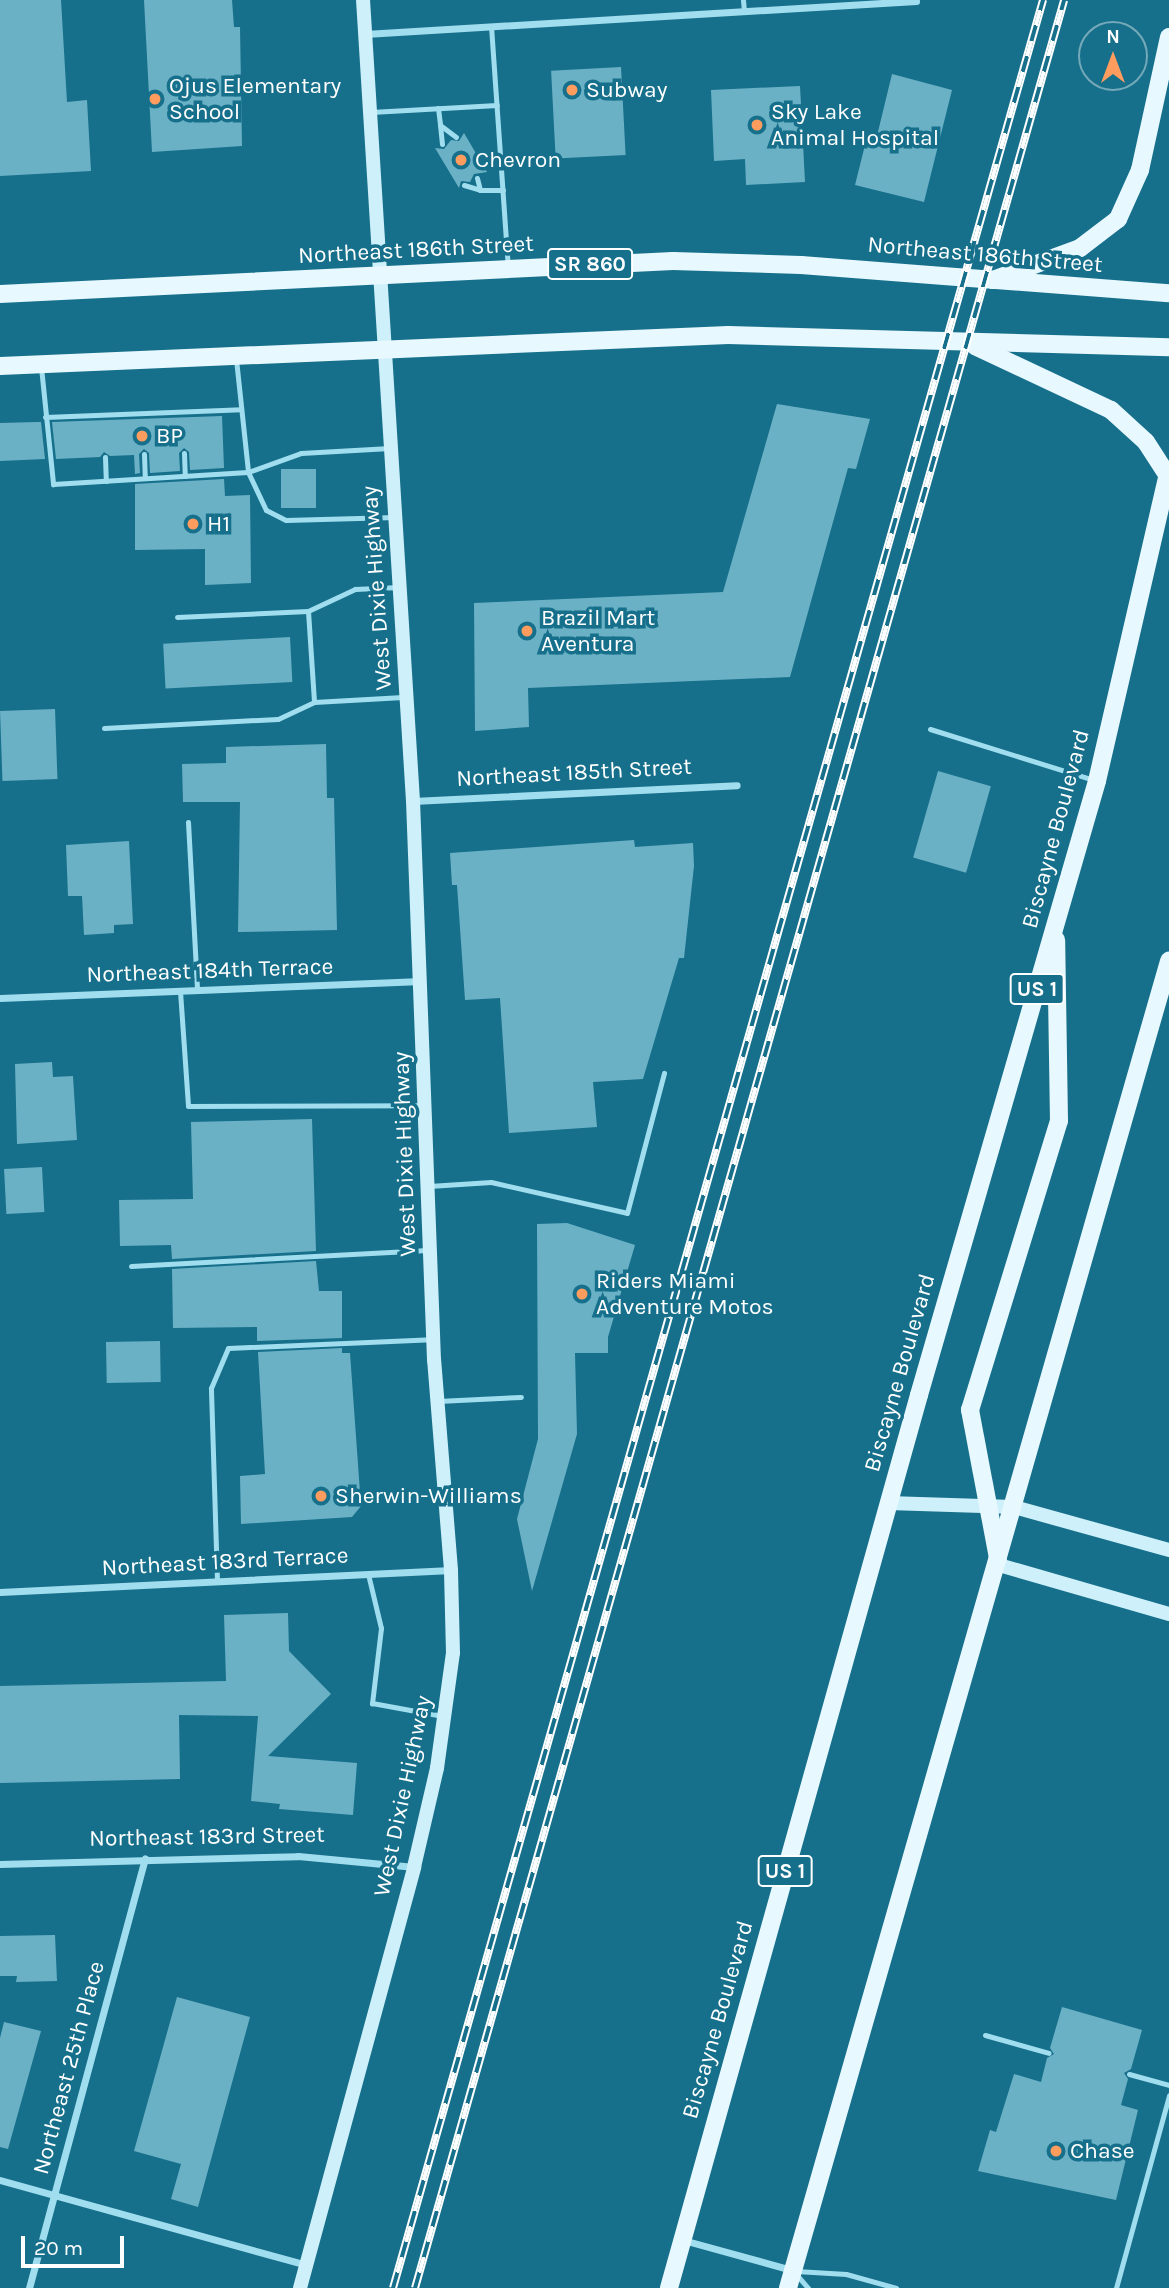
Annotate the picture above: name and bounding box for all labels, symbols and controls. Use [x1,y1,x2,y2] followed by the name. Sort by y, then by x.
[1078,21,1148,91] north arrow
[1106,26,1120,48] text: N
[169,72,341,126] place label: Ojus Elementary School
[586,76,667,104] place label: Subway
[564,82,580,98] marker: Subway
[147,91,163,107] marker: Ojus Elementary School
[771,98,939,152] place label: Sky Lake Animal Hospital
[749,117,765,133] marker: Sky Lake Animal Hospital
[475,146,561,174] place label: Chevron
[453,152,469,168] marker: Chevron
[298,230,534,270] street label: Northeast 186th Street
[866,231,1104,279] street label: Northeast 186th Street
[546,246,634,282] road number: SR 860
[156,422,183,450] place label: BP
[134,428,150,444] marker: BP
[356,485,398,691] street label: West Dixie Highway
[207,510,230,538] place label: H1
[185,516,201,532] marker: H1
[541,604,655,658] place label: Brazil Mart Aventura
[519,623,535,639] marker: Brazil Mart Aventura
[1016,727,1096,931] street label: Biscayne Boulevard
[456,753,692,793] street label: Northeast 185th Street
[86,953,334,989] street label: Northeast 184th Terrace
[1009,972,1065,1006] road number: US 1
[388,1051,422,1257] street label: West Dixie Highway
[596,1267,774,1321] place label: Riders Miami Adventure Motos
[859,1271,941,1475] street label: Biscayne Boulevard
[574,1286,590,1302] marker: Riders Miami Adventure Motos
[335,1482,522,1510] place label: Sherwin-Williams
[313,1488,329,1504] marker: Sherwin-Williams
[101,1542,349,1582] street label: Northeast 183rd Terrace
[368,1693,438,1899] street label: West Dixie Highway
[89,1821,325,1853] street label: Northeast 183rd Street
[757,1854,813,1888] road number: US 1
[677,1918,759,2122] street label: Biscayne Boulevard
[27,1958,111,2178] street label: Northeast 25th Place
[1070,2137,1135,2165] place label: Chase
[1048,2143,1064,2159] marker: Chase
[24,2222,128,2266] scale bar
[34,2236,83,2260] text: 20 m

